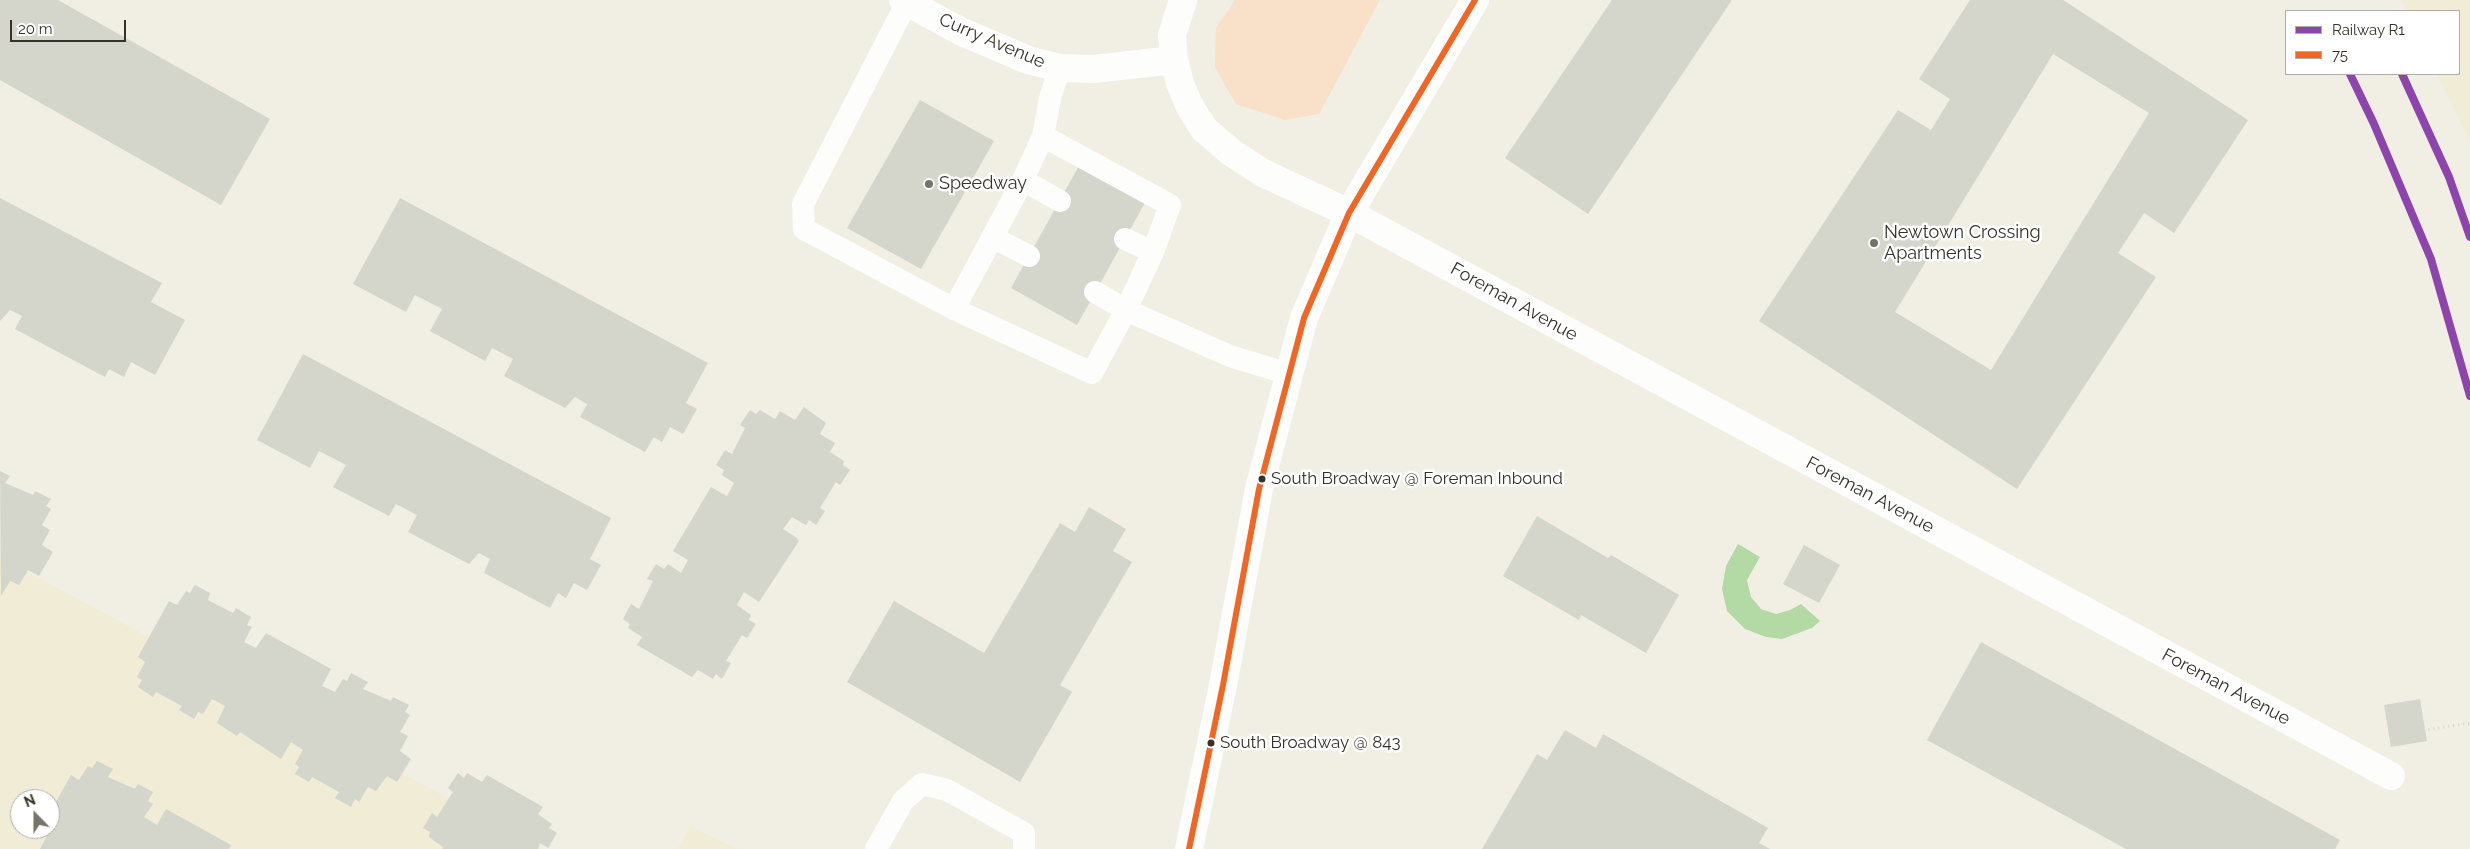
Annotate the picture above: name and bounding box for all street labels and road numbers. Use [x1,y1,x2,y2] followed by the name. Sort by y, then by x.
[936,9,1048,73] street label: Curry Avenue
[1447,258,1581,346] street label: Foreman Avenue
[1802,452,1938,538] street label: Foreman Avenue
[2158,644,2294,730] street label: Foreman Avenue

